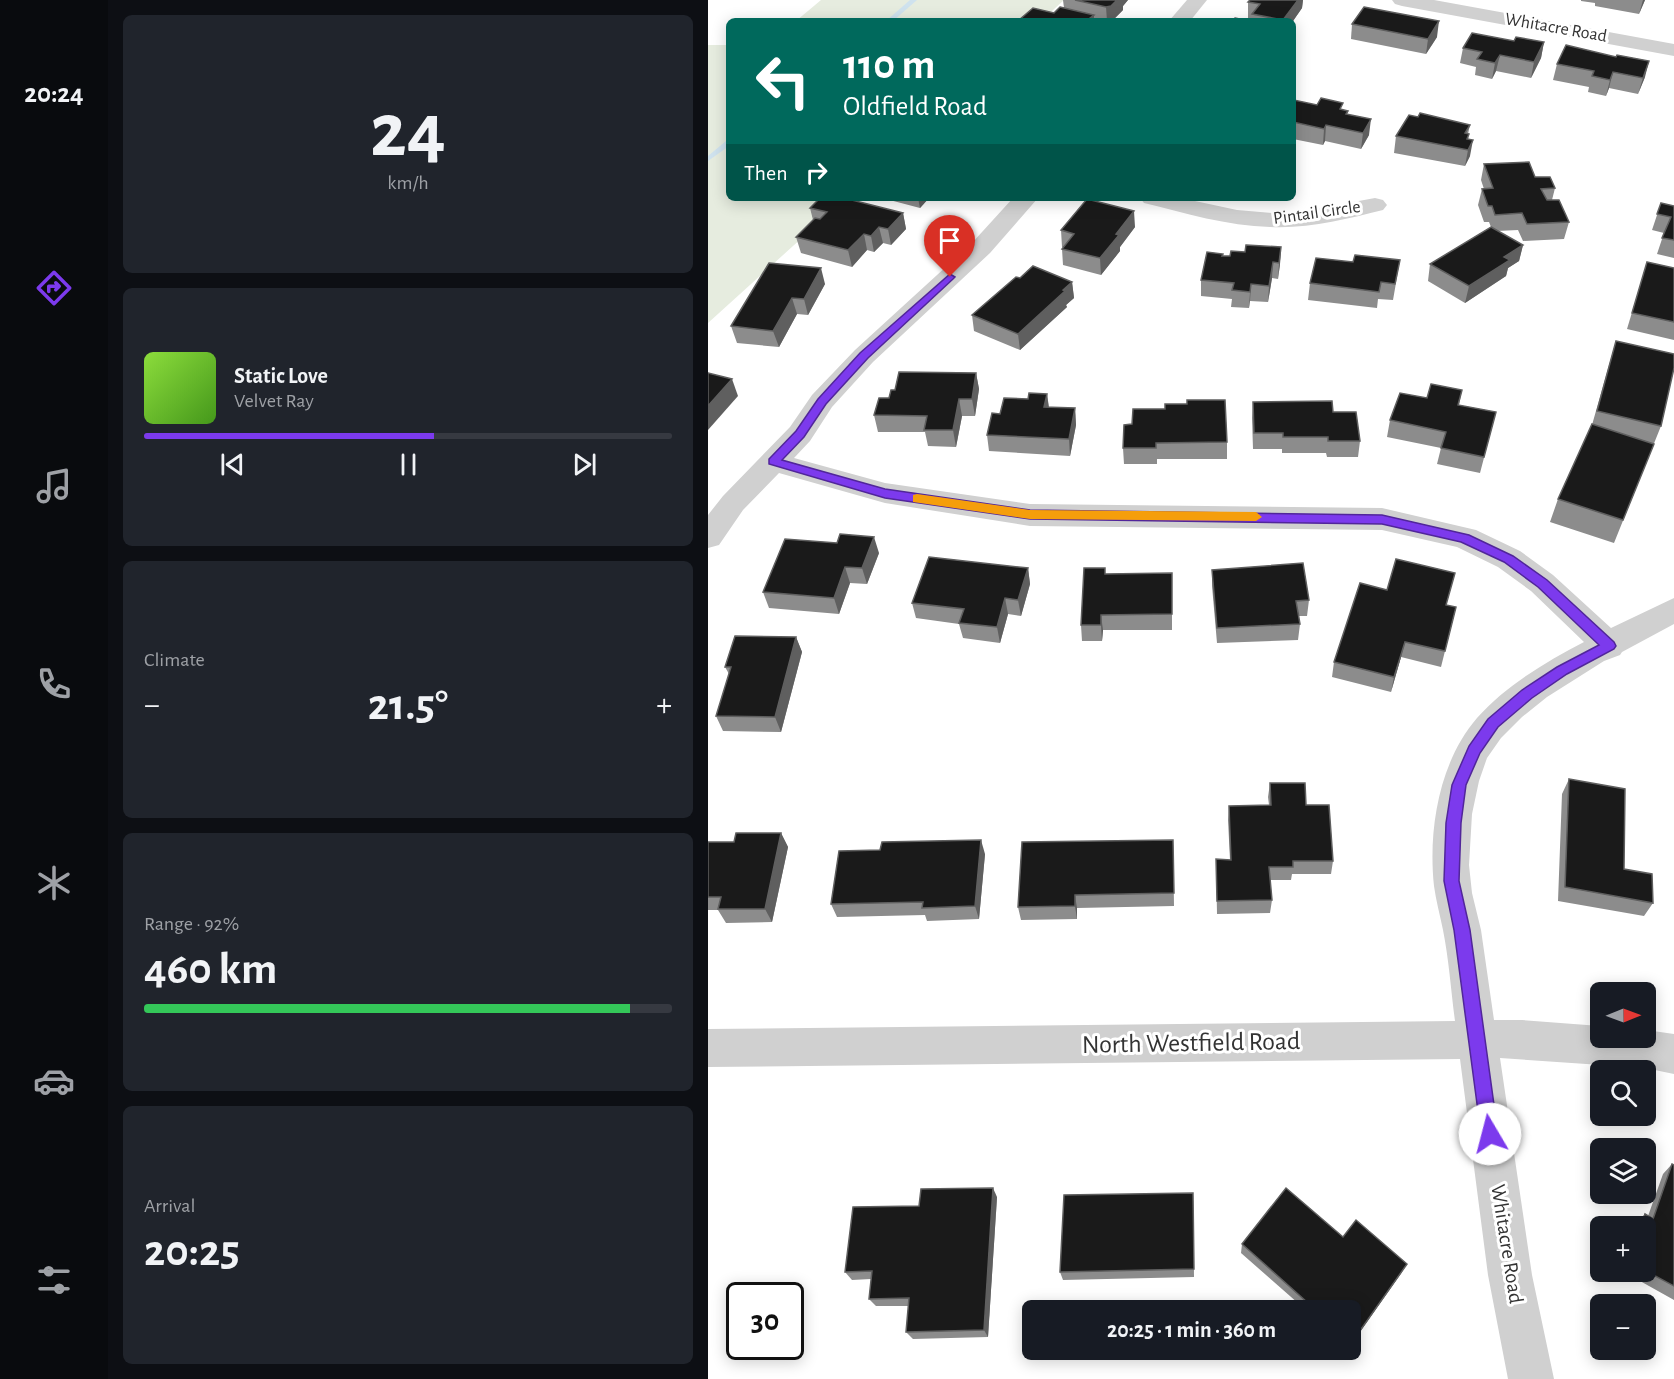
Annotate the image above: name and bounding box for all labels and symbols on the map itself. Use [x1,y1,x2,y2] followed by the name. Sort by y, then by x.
[1504,10,1608,46] street label: Whitacre Road
[1272,198,1362,228] street label: Pintail Circle
[924,215,975,277] pin
[1590,982,1656,1048] north arrow
[1082,1028,1300,1058] street label: North Westfield Road
[1458,1102,1522,1166] position arrow
[1487,1183,1527,1305] street label: Whitacre Road
[726,1282,804,1360] speed limit sign: 30

